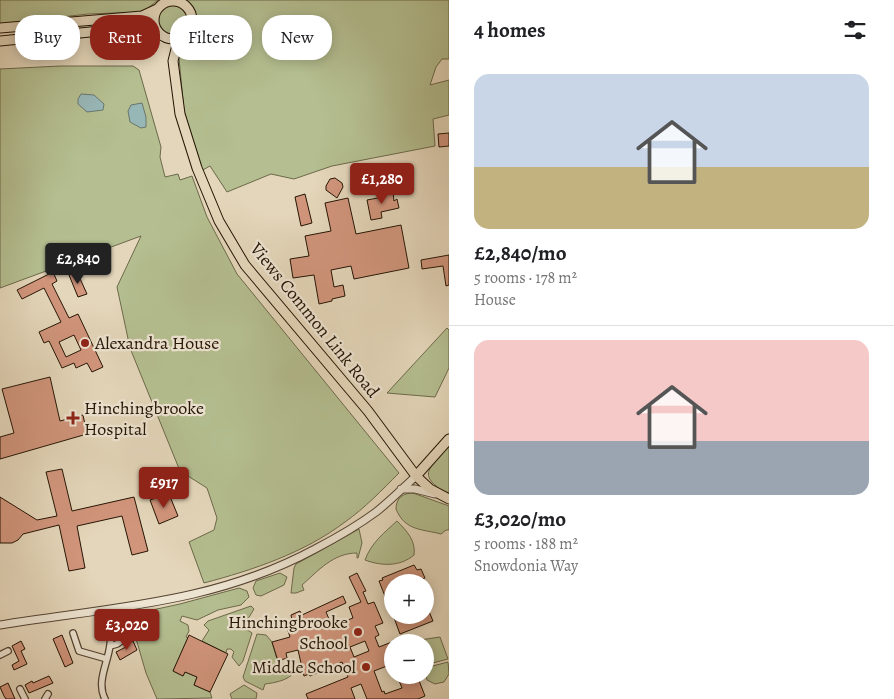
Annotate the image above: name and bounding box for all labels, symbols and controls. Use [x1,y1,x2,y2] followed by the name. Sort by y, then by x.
[15,15,80,60] chip: Buy
[90,15,160,60] chip: Rent
[170,15,252,60] chip: Filters
[262,15,332,60] chip: New
[474,16,546,44] text: 4 homes
[841,16,869,44] icon: filters
[627,107,717,197] icon: home
[341,162,423,205] pin: £1,280
[361,168,403,190] text: £1,280
[244,237,385,403] street label: Views Common Link Road
[474,239,567,267] text: £2,840/mo
[37,242,119,285] pin: £2,840
[56,248,100,270] text: £2,840
[474,267,577,289] text: 5 rooms · 178 m²
[474,289,516,311] text: House
[94,331,219,355] place label: Alexandra House
[79,337,91,349] marker: Alexandra House
[627,372,717,462] icon: home
[84,396,204,441] place label: Hinchingbrooke Hospital
[66,411,80,425] marker: Hinchingbrooke Hospital
[134,466,194,509] pin: £917
[150,472,178,494] text: £917
[474,505,566,533] text: £3,020/mo
[474,533,578,555] text: 5 rooms · 188 m²
[474,555,578,577] text: Snowdonia Way
[384,574,434,684] map controls
[384,574,434,624] button: +
[86,608,168,651] pin: £3,020
[228,610,349,655] place label: Hinchingbrooke School
[105,614,149,636] text: £3,020
[352,626,364,638] marker: Hinchingbrooke School
[384,634,434,684] button: −
[252,655,357,679] place label: Middle School
[360,661,372,673] marker: Middle School

